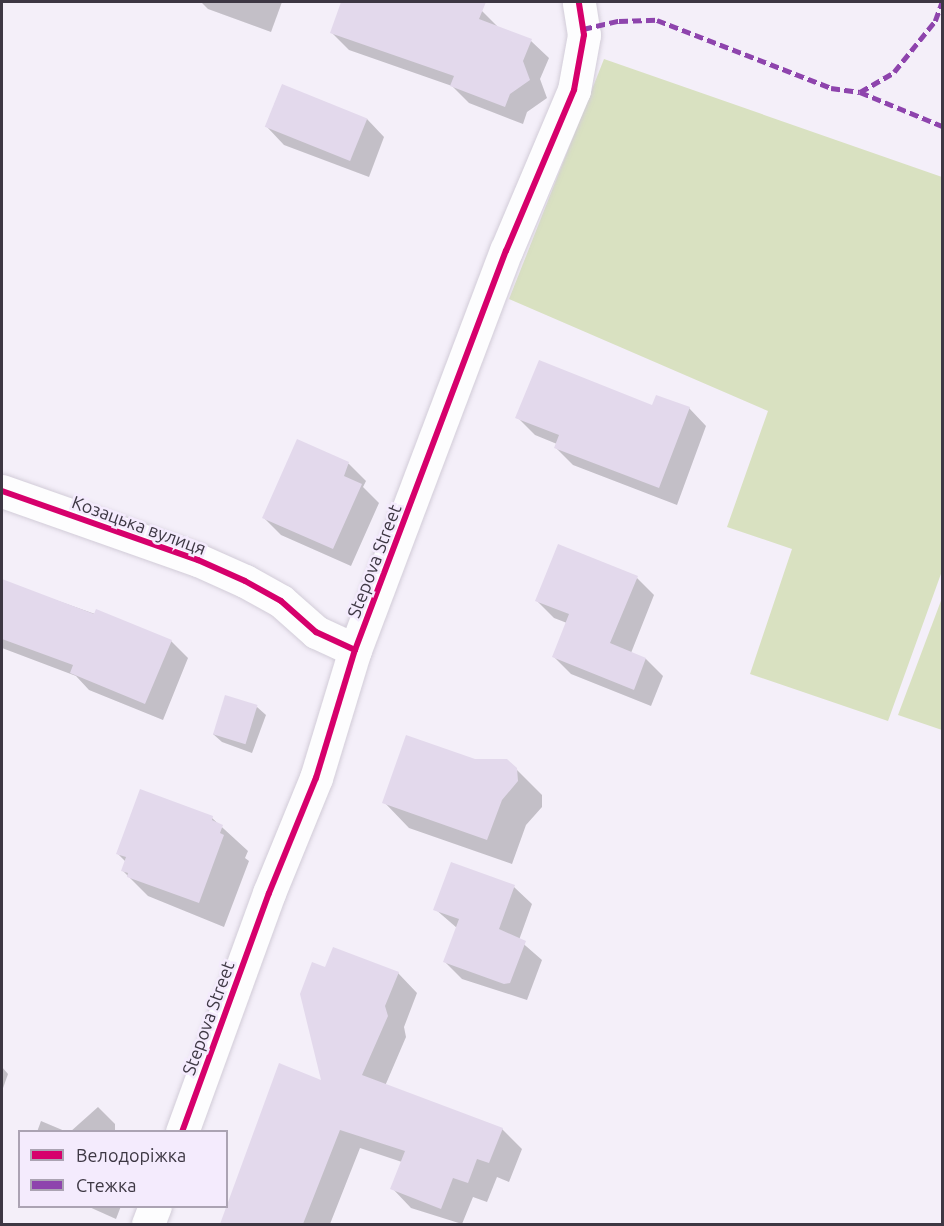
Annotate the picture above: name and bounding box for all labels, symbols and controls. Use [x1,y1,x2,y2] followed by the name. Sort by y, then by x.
[69,491,209,559] street label: Козацька вулиця
[342,501,406,621] street label: Stepova Street
[177,958,239,1078] street label: Stepova Street
[18,1130,228,1208] legend
[76,1145,186,1165] text: Велодоріжка
[76,1175,136,1195] text: Стежка

